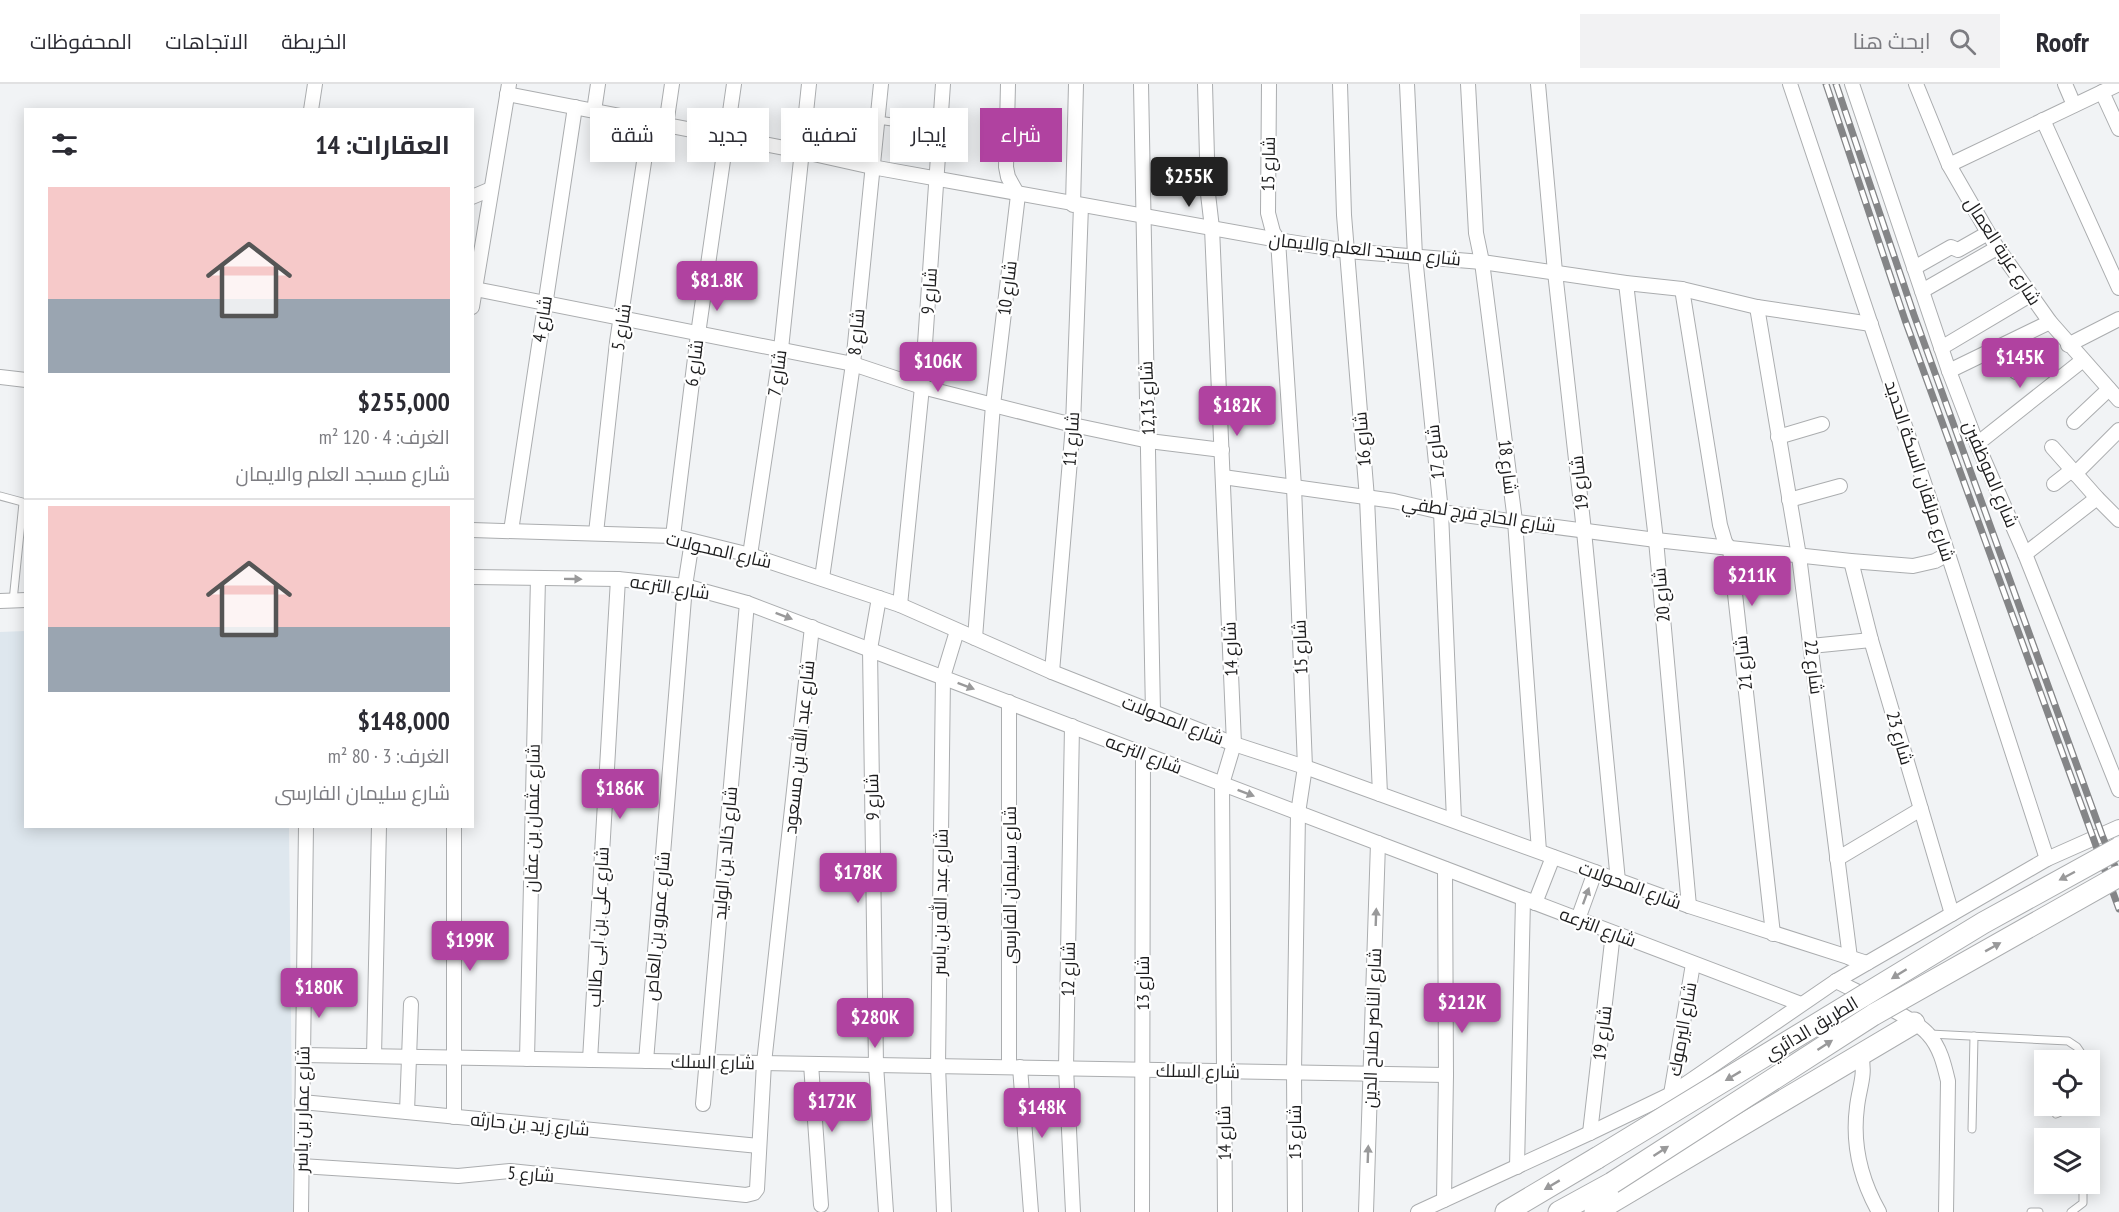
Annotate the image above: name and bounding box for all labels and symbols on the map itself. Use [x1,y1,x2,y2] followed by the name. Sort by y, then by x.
[1256,136,1281,192] street label: شارع 15
[1147,157,1231,208] pin: $255K
[1959,193,2047,310] street label: شارع عزبة العمال
[1268,227,1462,272] street label: شارع مسجد العلم والايمان
[992,259,1023,317] street label: شارع 10
[668,261,766,312] pin: $81.8K
[916,267,943,315] street label: شارع 9
[527,294,558,344] street label: شارع 4
[606,302,637,352] street label: شارع 5
[843,308,870,356] street label: شارع 8
[680,338,709,388] street label: شارع 6
[1978,338,2062,389] pin: $145K
[896,342,980,393] pin: $106K
[762,348,793,398] street label: شارع 7
[1134,360,1161,436] street label: شارع 12,13
[1879,377,1960,565] street label: شارع مزلقان السكة الحديد
[1195,386,1279,437] pin: $182K
[1058,411,1085,467] street label: شارع 11
[1348,411,1377,467] street label: شارع 16
[1957,417,2024,531] street label: شارع الموظفين
[1421,423,1450,480] street label: شارع 17
[1492,438,1523,496] street label: شارع 18
[1565,454,1594,511] street label: شارع 19
[1400,490,1558,540] street label: شارع الحاج فرج لطفي
[664,527,774,574] street label: شارع المحولات
[1710,556,1794,607] pin: $211K
[1647,567,1676,623] street label: شارع 20
[628,569,711,606] street label: شارع الترعه
[563,574,582,584] one-way arrow
[775,612,793,622] one-way arrow
[1288,619,1313,675] street label: شارع 15
[1218,621,1243,677] street label: شارع 14
[1729,634,1758,691] street label: شارع 21
[1798,638,1829,696] street label: شارع 22
[778,659,821,835] street label: شارع عبد الله بن مسعود
[957,682,975,691] one-way arrow
[1118,690,1227,751] street label: شارع المحولات
[1880,708,1919,768] street label: شارع 23
[1102,729,1186,780] street label: شارع الترعه
[519,744,546,892] street label: شارع عثمان بن عفان
[578,769,662,820] pin: $186K
[860,773,885,821] street label: شارع 9
[708,785,743,921] street label: شارع خالد بن الوليد
[1238,788,1256,798] one-way arrow
[998,806,1022,964] street label: شارع سليمان الفارسى
[927,828,954,977] street label: شارع عبد الله بن ياسر
[582,846,615,1008] street label: شارع على بن ابى طالب
[639,850,676,1002] street label: شارع عمرو بن العاص
[816,853,900,904] pin: $178K
[1575,856,1685,915] street label: شارع المحولات
[2059,871,2076,881] one-way arrow
[1582,887,1592,905] one-way arrow
[1556,902,1640,953] street label: شارع الترعه
[1371,907,1380,926] one-way arrow
[428,921,512,972] pin: $199K
[1056,941,1081,997] street label: شارع 12
[1985,942,2002,952] one-way arrow
[1358,947,1387,1109] street label: شارع الناصر صلاح الدين
[1131,956,1155,1010] street label: شارع 13
[277,968,361,1019] pin: $180K
[1891,968,1907,979] one-way arrow
[1662,980,1703,1078] street label: شارع اليرموك
[1420,983,1504,1034] pin: $212K
[1760,991,1864,1068] street label: الطريق الدائري
[833,998,917,1049] pin: $280K
[1587,1004,1618,1062] street label: شارع 19
[1817,1040,1833,1051] one-way arrow
[289,1045,316,1174] street label: شارع عمار بن ياسر
[671,1050,755,1075] street label: شارع السلك
[1156,1059,1240,1084] street label: شارع السلك
[1725,1070,1741,1081] one-way arrow
[790,1082,874,1133] pin: $172K
[1000,1088,1084,1139] pin: $148K
[1212,1105,1237,1161] street label: شارع 14
[1283,1105,1307,1159] street label: شارع 15
[469,1107,591,1142] street label: شارع زيد بن حارثه
[1363,1144,1373,1163] one-way arrow
[1653,1146,1669,1157] one-way arrow
[507,1161,555,1188] street label: شارع 5
[1543,1180,1560,1190] one-way arrow

